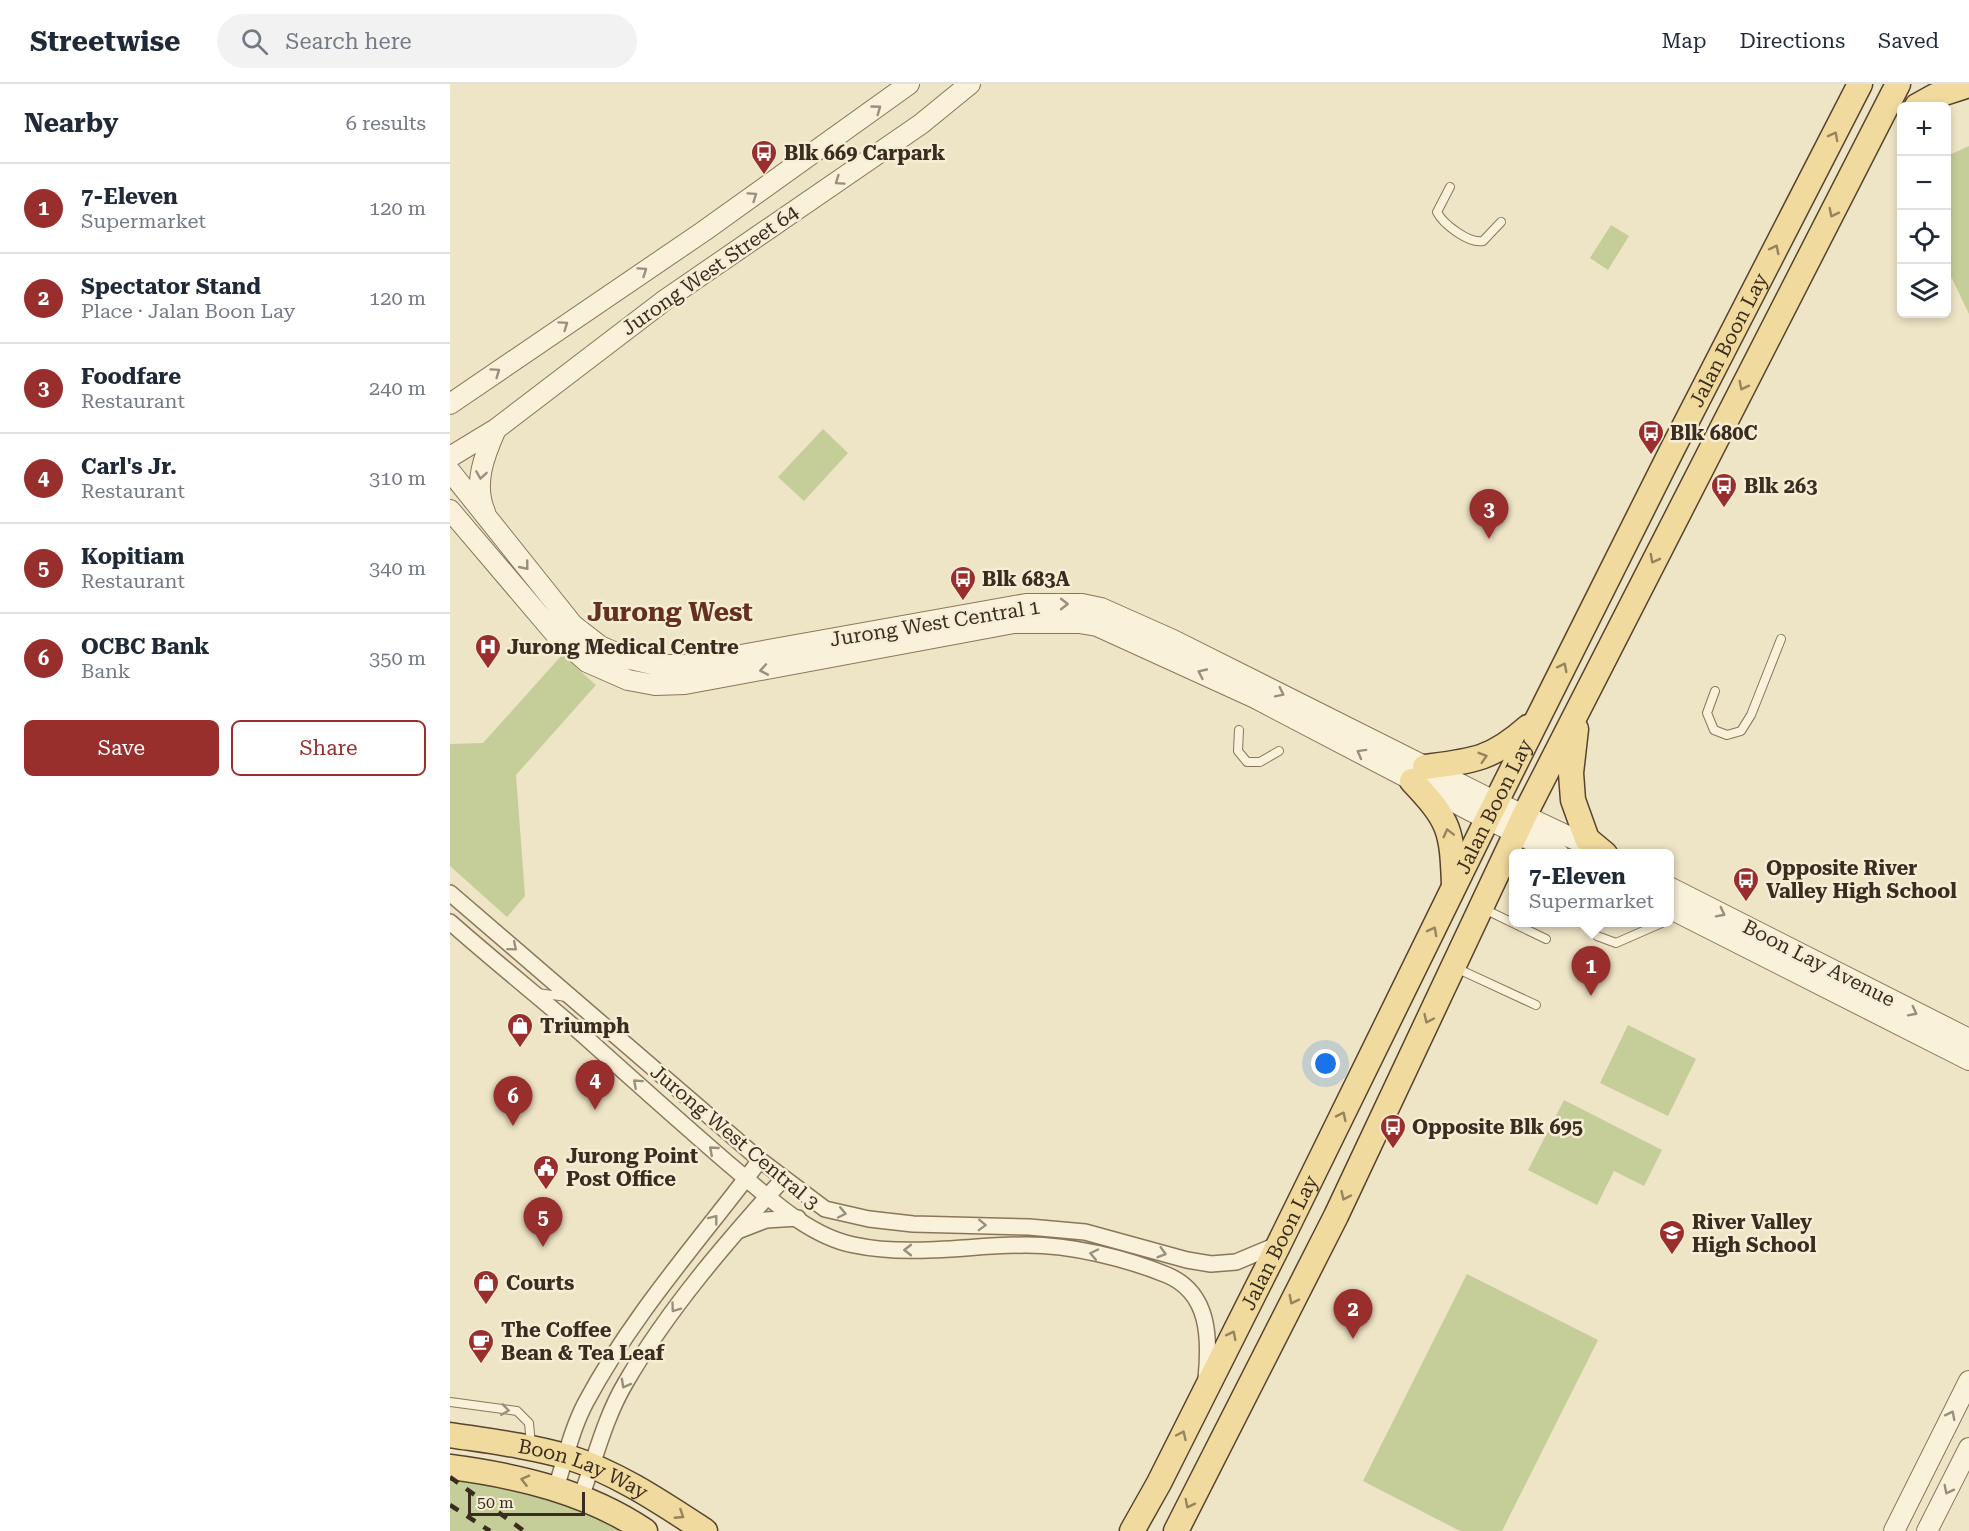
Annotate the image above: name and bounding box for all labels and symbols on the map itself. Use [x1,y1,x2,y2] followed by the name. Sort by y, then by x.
[871,105,882,116] one-way arrow
[1827,132,1838,142] one-way arrow
[749,138,779,176] bus stop icon: Blk 669 Carpark
[784,141,945,165] place label: Blk 669 Carpark
[834,174,845,185] one-way arrow
[746,192,757,203] one-way arrow
[617,199,804,340] street label: Jurong West Street 64
[1828,206,1840,217] one-way arrow
[1767,244,1779,255] one-way arrow
[637,267,648,278] one-way arrow
[1684,269,1773,411] street label: Jalan Boon Lay
[558,321,569,332] one-way arrow
[489,368,500,379] one-way arrow
[1739,379,1750,390] one-way arrow
[1636,418,1666,456] bus stop icon: Blk 680C
[1670,421,1757,445] place label: Blk 680C
[476,470,488,479] one-way arrow
[1709,471,1739,509] bus stop icon: Blk 263
[1744,474,1817,498] place label: Blk 263
[1470,490,1508,539] pin: 3
[1650,553,1661,564] one-way arrow
[518,559,529,570] one-way arrow
[948,564,978,602] bus stop icon: Blk 683A
[982,567,1070,591] place label: Blk 683A
[828,595,1042,651] street label: Jurong West Central 1
[587,597,753,627] district label: Jurong West
[1060,598,1069,610] one-way arrow
[473,632,503,670] hospital icon: Jurong Medical Centre
[507,635,739,659] place label: Jurong Medical Centre
[759,663,768,675] one-way arrow
[1555,663,1567,674] one-way arrow
[1197,668,1208,680] one-way arrow
[1274,686,1285,698] one-way arrow
[1450,735,1538,878] street label: Jalan Boon Lay
[1356,749,1367,760] one-way arrow
[1477,752,1487,764] one-way arrow
[1443,828,1456,838] one-way arrow
[1766,856,1957,903] place label: Opposite River Valley High School
[1731,865,1761,903] bus stop icon: Opposite River Valley High School
[1715,906,1725,917] one-way arrow
[1739,914,1899,1012] street label: Boon Lay Avenue
[1426,926,1437,937] one-way arrow
[506,940,517,951] one-way arrow
[1572,946,1610,996] pin: 1
[1907,1004,1918,1016] one-way arrow
[505,1011,535,1049] shop icon: Triumph
[1424,1013,1436,1024] one-way arrow
[540,1014,630,1038] place label: Triumph
[1311,1049,1340,1078] your location
[646,1059,824,1215] street label: Jurong West Central 3
[576,1060,614,1110] pin: 4
[494,1076,532,1126] pin: 6
[633,1079,643,1090] one-way arrow
[1335,1112,1346,1123] one-way arrow
[1378,1112,1408,1150] bus stop icon: Opposite Blk 695
[1412,1115,1583,1139] place label: Opposite Blk 695
[566,1144,698,1191] place label: Jurong Point Post Office
[709,1146,720,1157] one-way arrow
[531,1153,561,1191] public building icon: Jurong Point Post Office
[1236,1171,1323,1314] street label: Jalan Boon Lay
[1341,1189,1353,1200] one-way arrow
[524,1198,562,1247] pin: 5
[837,1206,847,1219] one-way arrow
[1692,1210,1817,1257] place label: River Valley High School
[707,1215,718,1226] one-way arrow
[1657,1218,1687,1256] school or university icon: River Valley High School
[977,1219,986,1231] one-way arrow
[903,1243,912,1256] one-way arrow
[1156,1246,1167,1258] one-way arrow
[1089,1248,1099,1261] one-way arrow
[471,1268,501,1306] shop icon: Courts
[506,1271,574,1295] place label: Courts
[1334,1290,1372,1339] pin: 2
[1289,1294,1301,1305] one-way arrow
[671,1302,682,1313] one-way arrow
[501,1318,665,1365] place label: The Coffee Bean & Tea Leaf
[466,1327,496,1365] cafe icon: The Coffee Bean & Tea Leaf
[1224,1331,1236,1342] one-way arrow
[621,1378,632,1388] one-way arrow
[500,1403,510,1415] one-way arrow
[1944,1411,1955,1422] one-way arrow
[1175,1431,1187,1442] one-way arrow
[516,1434,652,1504] street label: Boon Lay Way
[520,1475,530,1488] one-way arrow
[1944,1483,1955,1494] one-way arrow
[468,1489,585,1516] scale bar
[1185,1498,1197,1509] one-way arrow
[674,1507,684,1519] one-way arrow

